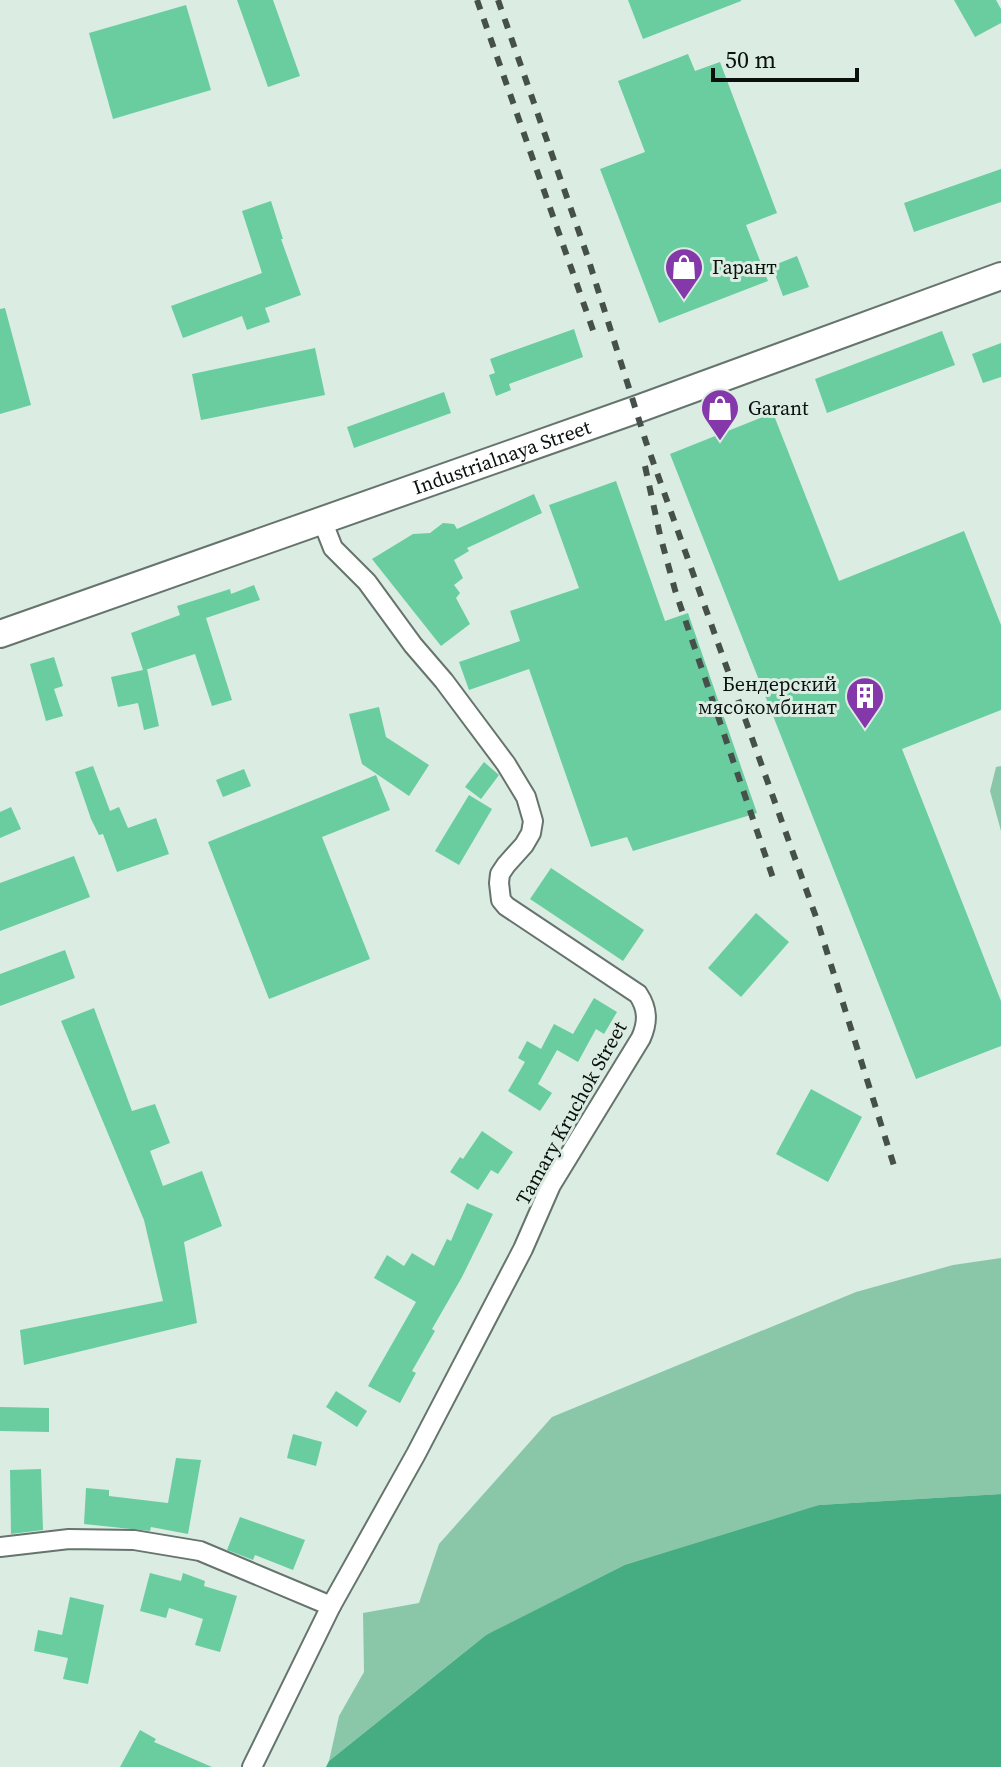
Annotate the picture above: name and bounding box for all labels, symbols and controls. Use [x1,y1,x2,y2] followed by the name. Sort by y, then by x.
[713,32,857,82] scale bar
[725,43,776,76] text: 50 m
[663,246,705,301] shop icon: Гарант
[712,253,777,281] place label: Гарант
[699,387,741,442] shop icon: Garant
[748,394,809,422] place label: Garant
[409,413,595,501] street label: Industrialnaya Street
[698,670,837,721] place label: Бендерский мясокомбинат
[844,675,886,730] building icon: Бендерский мясокомбинат
[509,1016,633,1210] street label: Tamary Kruchok Street

